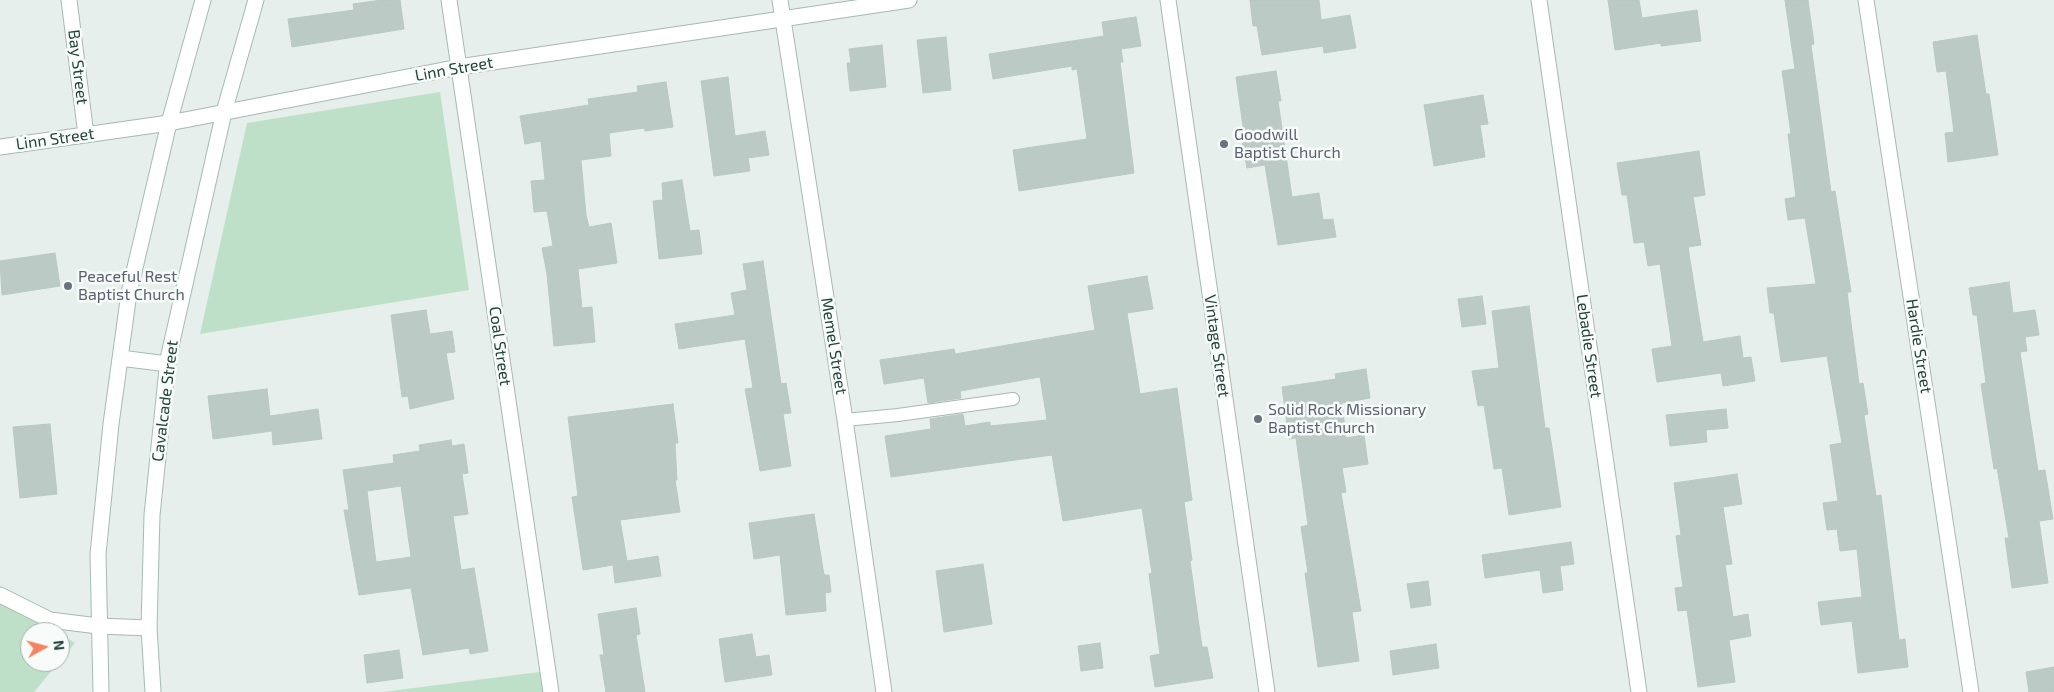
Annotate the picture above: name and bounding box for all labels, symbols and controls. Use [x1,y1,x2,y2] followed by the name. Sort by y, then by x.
[64,29,92,105] street label: Bay Street
[414,53,494,85] street label: Linn Street
[15,124,95,154] street label: Linn Street
[1234,125,1341,163] place label: Goodwill Baptist Church
[1218,138,1230,150] marker: Goodwill Baptist Church
[78,267,185,305] place label: Peaceful Rest Baptist Church
[62,280,74,292] marker: Peaceful Rest Baptist Church
[1200,293,1234,399] street label: Vintage Street
[1572,293,1606,399] street label: Lebadie Street
[817,296,851,396] street label: Memel Street
[1902,297,1936,395] street label: Hardie Street
[485,305,515,387] street label: Coal Street
[148,339,182,463] street label: Cavalcade Street
[1268,400,1426,438] place label: Solid Rock Missionary Baptist Church
[1252,413,1264,425] marker: Solid Rock Missionary Baptist Church
[20,622,70,672] north arrow
[50,639,68,651] text: N

